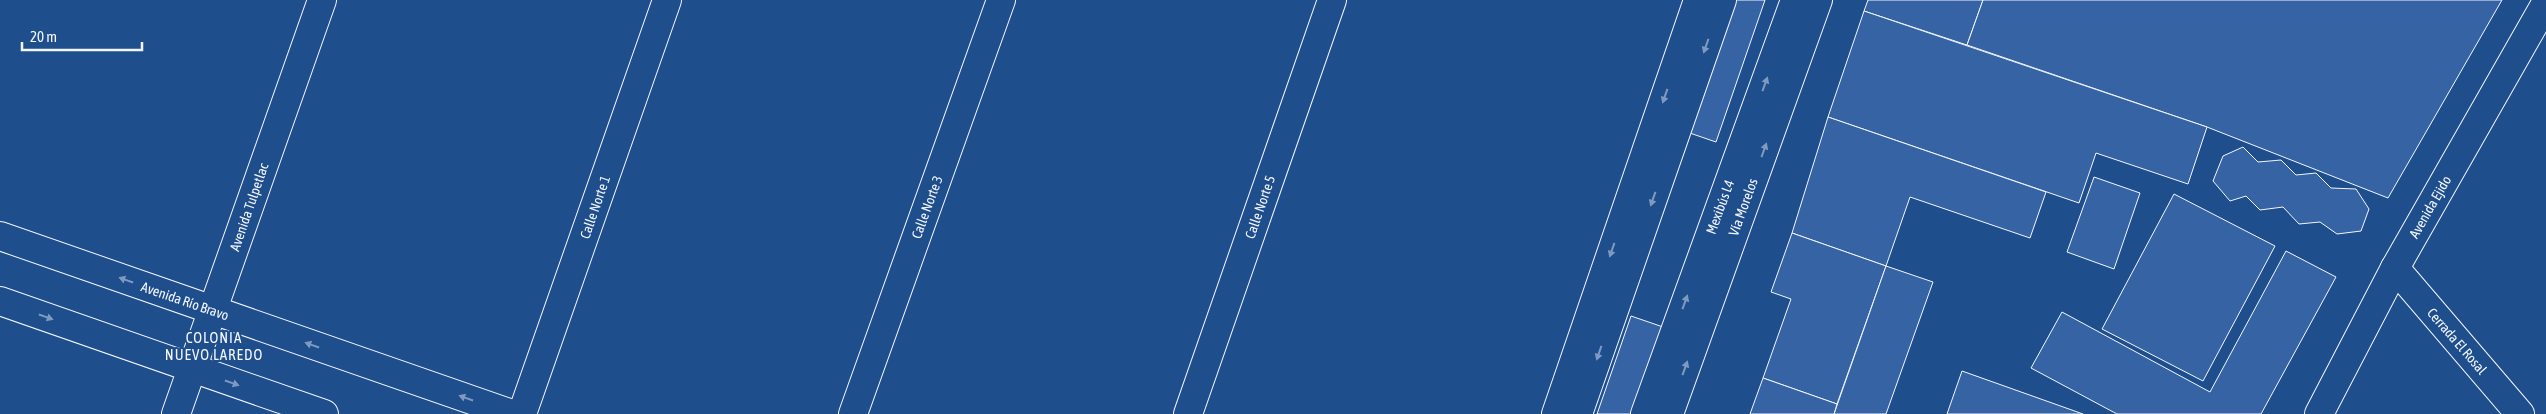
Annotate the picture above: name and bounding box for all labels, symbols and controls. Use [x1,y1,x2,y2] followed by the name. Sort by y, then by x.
[22,20,142,52] scale bar
[30,28,57,45] text: 20 m
[1702,39,1710,54] one-way arrow
[1761,76,1769,91] one-way arrow
[1661,89,1669,104] one-way arrow
[1761,142,1768,157] one-way arrow
[226,160,272,253] street label: Avenida Tulpetlac
[577,173,613,241] street label: Calle Norte 1
[908,173,946,241] street label: Calle Norte 3
[1242,173,1278,241] street label: Calle Norte 5
[2406,173,2454,241] street label: Avenida Ejido
[1725,176,1761,238] street label: Vía Morelos
[1703,177,1737,236] street label: Mexibús L4
[1649,192,1656,207] one-way arrow
[1608,242,1615,257] one-way arrow
[118,276,133,284] one-way arrow
[139,278,231,324] street label: Avenida Río Bravo
[1682,295,1690,310] one-way arrow
[2424,305,2490,378] street label: Cerrada El Rosal
[39,313,54,321] one-way arrow
[165,329,263,363] district label: COLONIA NUEVO LAREDO
[305,341,320,348] one-way arrow
[1595,346,1603,361] one-way arrow
[1681,360,1689,375] one-way arrow
[225,380,240,387] one-way arrow
[458,394,473,402] one-way arrow

